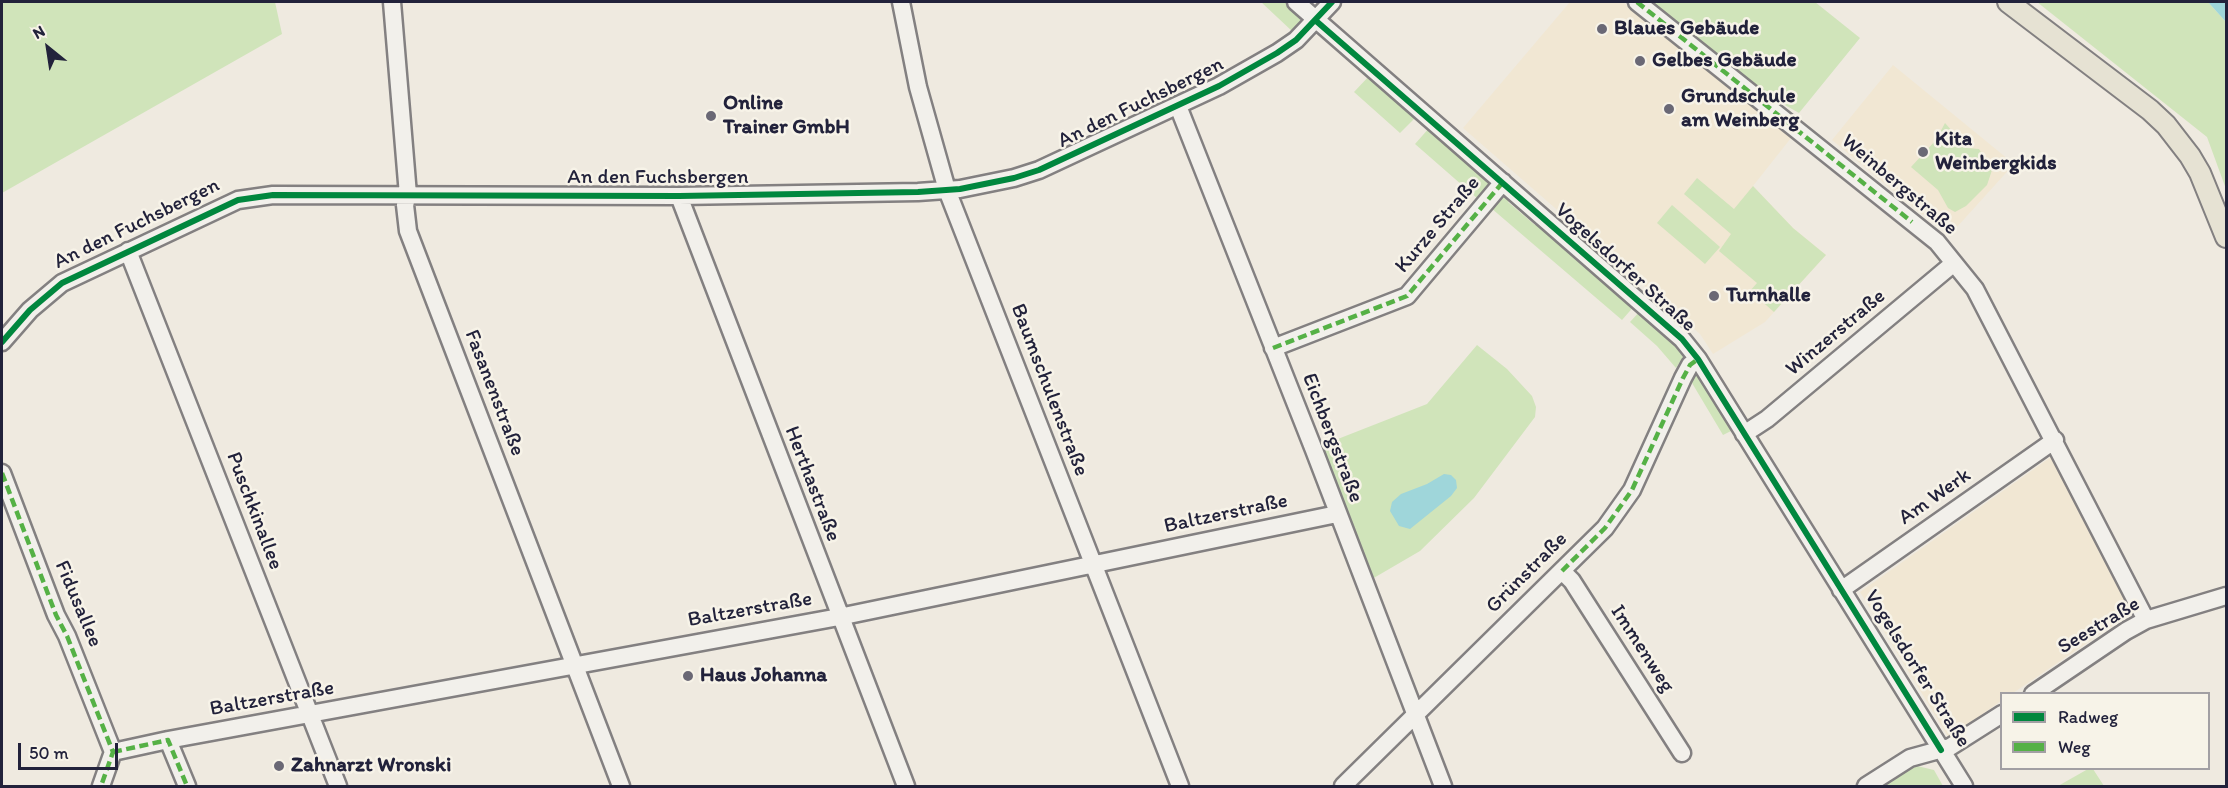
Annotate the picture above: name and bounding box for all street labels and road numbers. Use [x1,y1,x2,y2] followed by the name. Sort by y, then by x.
[1054,52,1228,154] street label: An den Fuchsbergen
[1836,129,1962,241] street label: Weinbergstraße
[567,165,749,191] street label: An den Fuchsbergen
[1390,171,1486,279] street label: Kurze Straße
[50,173,224,275] street label: An den Fuchsbergen
[1549,198,1701,338] street label: Vogelsdorfer Straße
[1781,284,1891,382] street label: Winzerstraße
[1005,300,1093,480] street label: Baumschulenstraße
[458,326,530,460] street label: Fasanenstraße
[1296,370,1368,506] street label: Eichbergstraße
[778,423,846,545] street label: Herthastraße
[220,449,288,573] street label: Puschkinallee
[1894,463,1976,531] street label: Am Werk
[1162,489,1290,539] street label: Baltzerstraße
[1481,527,1573,619] street label: Grünstraße
[49,557,107,651] street label: Fidusallee
[1858,586,1976,752] street label: Vogelsdorfer Straße
[686,587,814,633] street label: Baltzerstraße
[2053,592,2145,660] street label: Seestraße
[1604,601,1680,697] street label: Immenweg
[208,676,336,722] street label: Baltzerstraße

